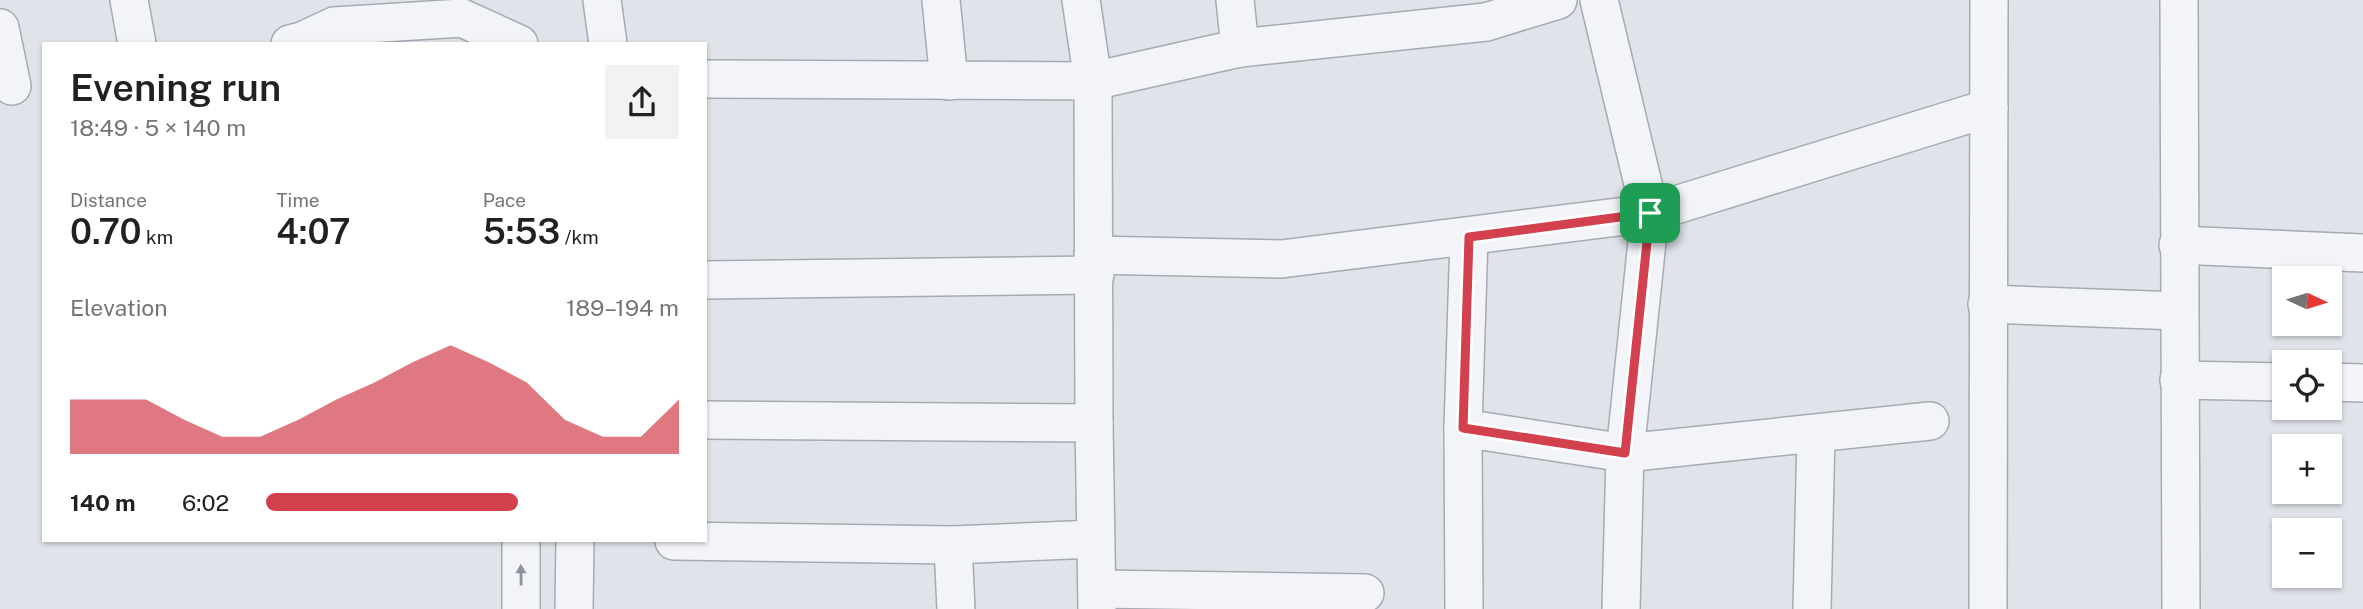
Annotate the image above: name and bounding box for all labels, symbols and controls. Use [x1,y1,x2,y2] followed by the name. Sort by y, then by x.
[70,65,281,110] text: Evening run
[605,65,679,139] button: share
[70,114,246,141] text: 18:49 · 5 × 140 m
[1620,183,1680,243] pin
[70,189,147,211] text: Distance
[276,189,320,211] text: Time
[483,189,526,211] text: Pace
[1631,194,1669,232] icon: arrive
[70,211,141,252] text: 0.70
[276,211,351,252] text: 4:07
[483,211,560,252] text: 5:53
[141,226,173,248] text: km
[560,226,599,248] text: /km
[2272,266,2342,336] north arrow
[2272,266,2342,588] map controls
[70,294,168,321] text: Elevation
[566,294,679,321] text: 189–194 m
[2272,350,2342,420] button: locate
[2272,434,2342,504] button: +
[70,489,136,516] text: 140 m
[182,489,229,516] text: 6:02
[2272,518,2342,588] button: −
[515,564,527,586] one-way arrow

